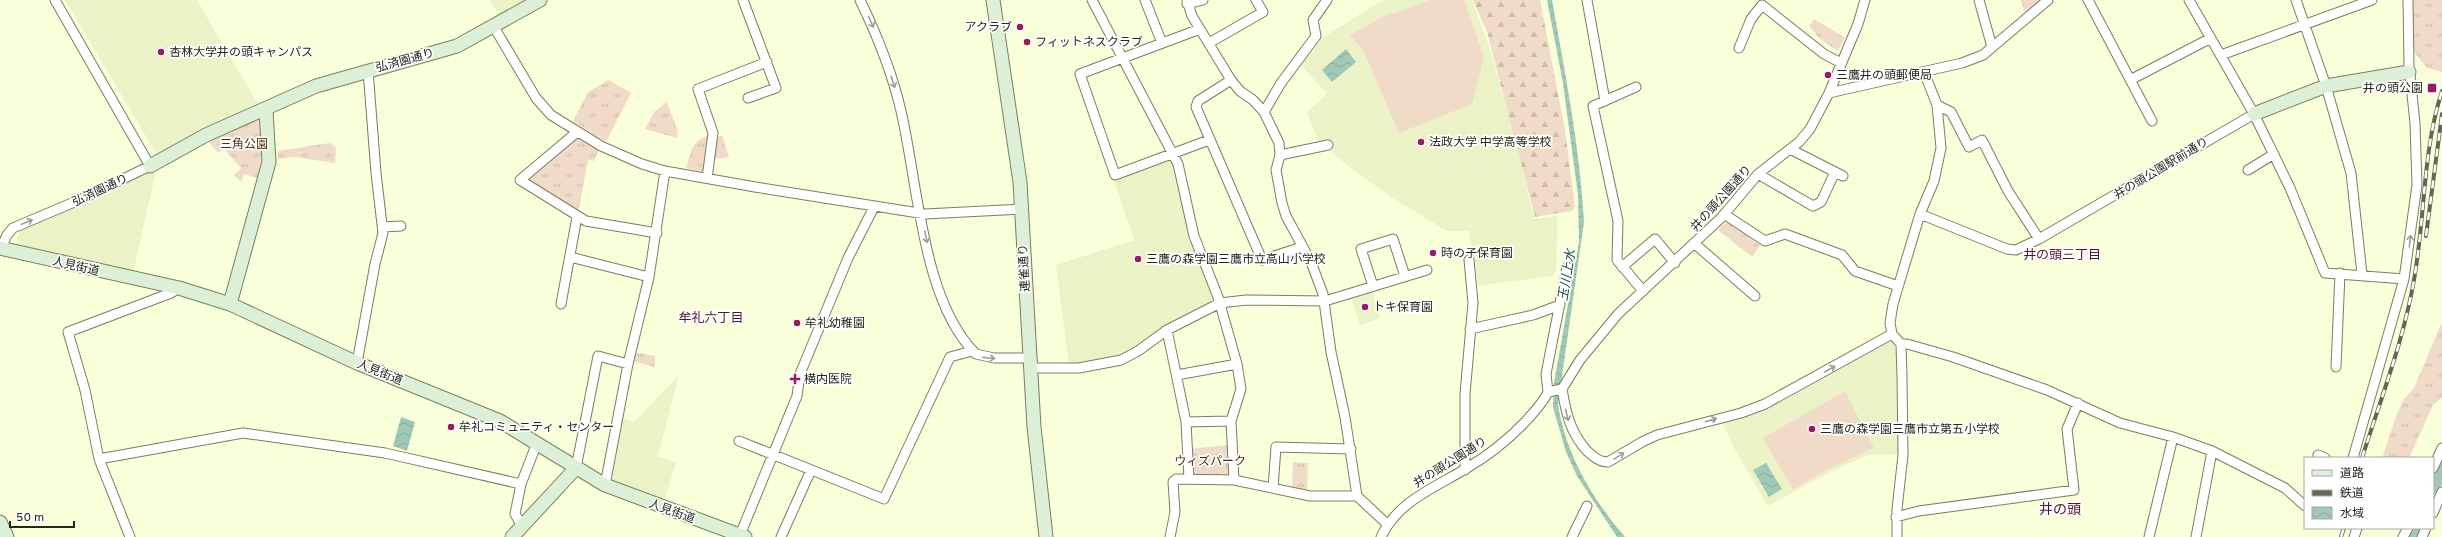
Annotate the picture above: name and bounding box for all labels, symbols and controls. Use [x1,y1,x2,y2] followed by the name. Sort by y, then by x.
[868,16,875,28] one-way arrow
[965,20,1012,36] place label: アクラブ
[1015,22,1025,32] marker: アクラブ
[1035,35,1143,51] place label: フィットネスクラブ
[1022,37,1032,47] marker: フィットネスクラブ
[169,45,313,61] place label: 杏林大学井の頭キャンパス
[374,45,436,76] street label: 弘済園通り
[156,47,166,57] marker: 杏林大学井の頭キャンパス
[1836,68,1932,84] place label: 三鷹井の頭郵便局
[1823,70,1833,80] marker: 三鷹井の頭郵便局
[890,76,897,89] one-way arrow
[2363,81,2423,97] place label: 井の頭公園
[2426,82,2438,94] marker: 井の頭公園
[2111,134,2212,204] street label: 井の頭公園駅前通り
[1429,135,1552,151] place label: 法政大学 中学高等学校
[220,137,268,153] park label: 三角公園
[1416,137,1426,147] marker: 法政大学 中学高等学校
[1688,162,1756,235] street label: 井の頭公園通り
[70,171,131,211] street label: 弘済園通り
[21,218,33,225] one-way arrow
[922,230,930,243] one-way arrow
[2406,234,2414,247] one-way arrow
[1016,244,1034,292] street label: 連雀通り
[1441,246,1513,262] place label: 時の子保育園
[1556,246,1580,302] water label: 玉川上水
[1428,248,1438,258] marker: 時の子保育園
[2023,248,2101,264] district label: 井の頭三丁目
[1146,252,1326,268] place label: 三鷹の森学園三鷹市立高山小学校
[51,254,101,280] street label: 人見街道
[1133,254,1143,264] marker: 三鷹の森学園三鷹市立高山小学校
[1373,300,1433,316] place label: トキ保育園
[1360,302,1370,312] marker: トキ保育園
[678,311,744,327] district label: 牟礼六丁目
[805,316,865,332] place label: 牟礼幼稚園
[792,318,802,328] marker: 牟礼幼稚園
[982,354,995,361] one-way arrow
[354,357,405,389] street label: 人見街道
[1824,365,1836,372] one-way arrow
[804,372,852,388] place label: 横内医院
[789,373,801,385] marker: 横内医院
[1564,408,1571,421] one-way arrow
[1705,416,1718,423] one-way arrow
[459,420,614,436] place label: 牟礼コミュニティ・センター
[446,422,456,432] marker: 牟礼コミュニティ・センター
[1820,422,2000,438] place label: 三鷹の森学園三鷹市立第五小学校
[1807,424,1817,434] marker: 三鷹の森学園三鷹市立第五小学校
[1411,434,1490,492] street label: 井の頭公園通り
[1613,451,1625,459] one-way arrow
[1174,454,1246,470] park label: ウィズパーク
[2304,457,2434,529] legend
[2340,466,2364,482] text: 道路
[2340,486,2364,502] text: 鉄道
[646,496,697,528] street label: 人見街道
[2039,501,2081,519] district label: 井の頭
[10,503,74,529] scale bar
[2340,506,2364,522] text: 水域
[16,510,44,526] text: 50 m

